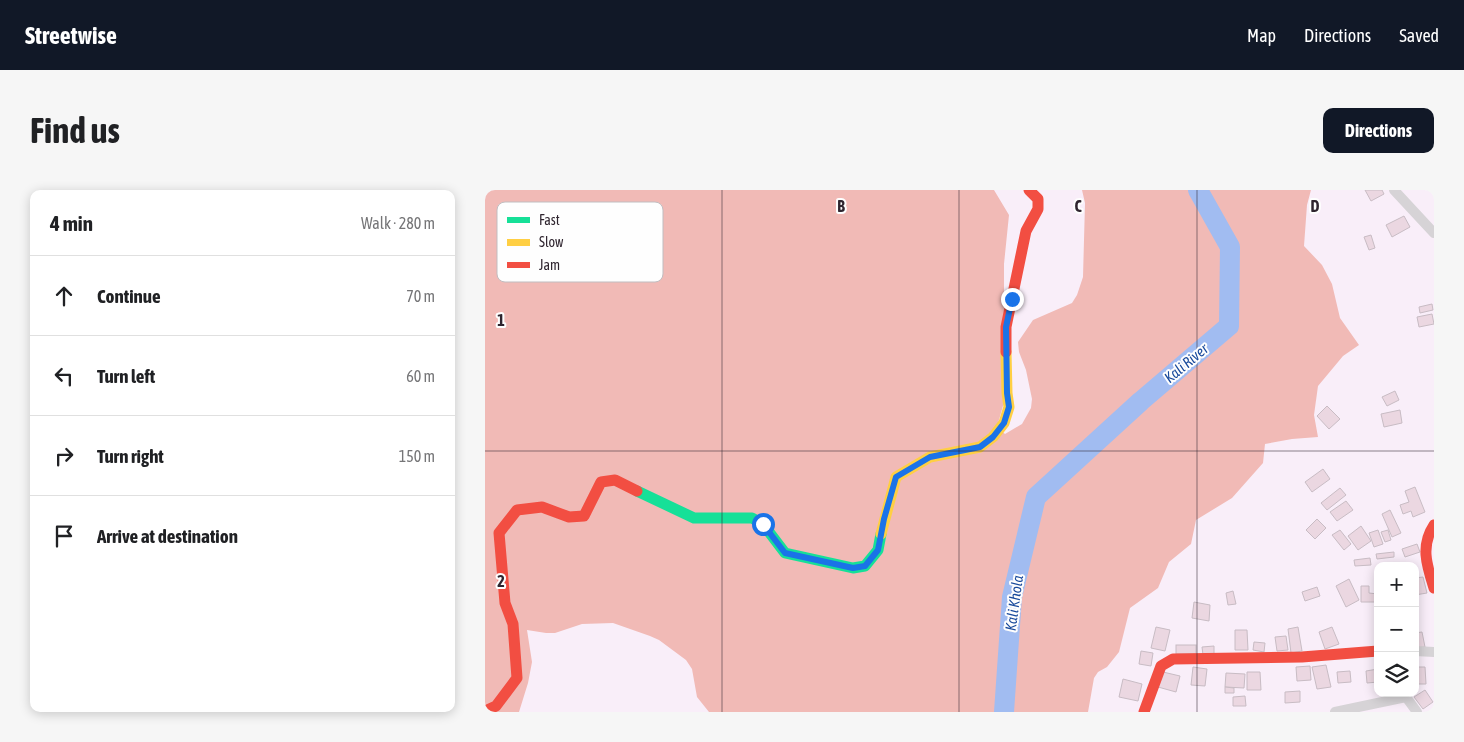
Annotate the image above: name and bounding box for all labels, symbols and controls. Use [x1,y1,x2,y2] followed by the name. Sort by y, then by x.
[25,22,117,49] text: Streetwise
[1247,25,1276,46] text: Map
[1304,25,1371,46] text: Directions
[1399,25,1439,46] text: Saved
[1323,108,1434,153] button: Directions
[30,110,120,150] text: Find us
[837,197,845,215] text: B
[1074,197,1082,215] text: C
[1311,197,1320,215] text: D
[497,202,663,282] legend
[50,211,93,235] text: 4 min
[539,212,560,228] text: Fast
[361,214,435,232] text: Walk · 280 m
[539,234,564,250] text: Slow
[539,257,560,273] text: Jam
[50,282,78,310] icon: ahead
[97,285,161,307] text: Continue
[406,287,435,305] text: 70 m
[1001,288,1024,311] route end
[497,311,505,329] text: 1
[1161,340,1212,386] water label: Kali River
[50,362,78,390] icon: left
[97,365,155,387] text: Turn left
[406,367,435,385] text: 60 m
[50,442,78,470] icon: right
[97,445,164,467] text: Turn right
[399,447,435,465] text: 150 m
[752,513,775,536] route start
[50,522,78,550] icon: arrive
[97,525,238,547] text: Arrive at destination
[1374,562,1419,697] map controls
[1374,562,1419,607] button: +
[497,572,505,590] text: 2
[1002,574,1026,632] water label: Kali Khola
[1374,607,1419,652] button: −
[1374,652,1419,697] button: layers

